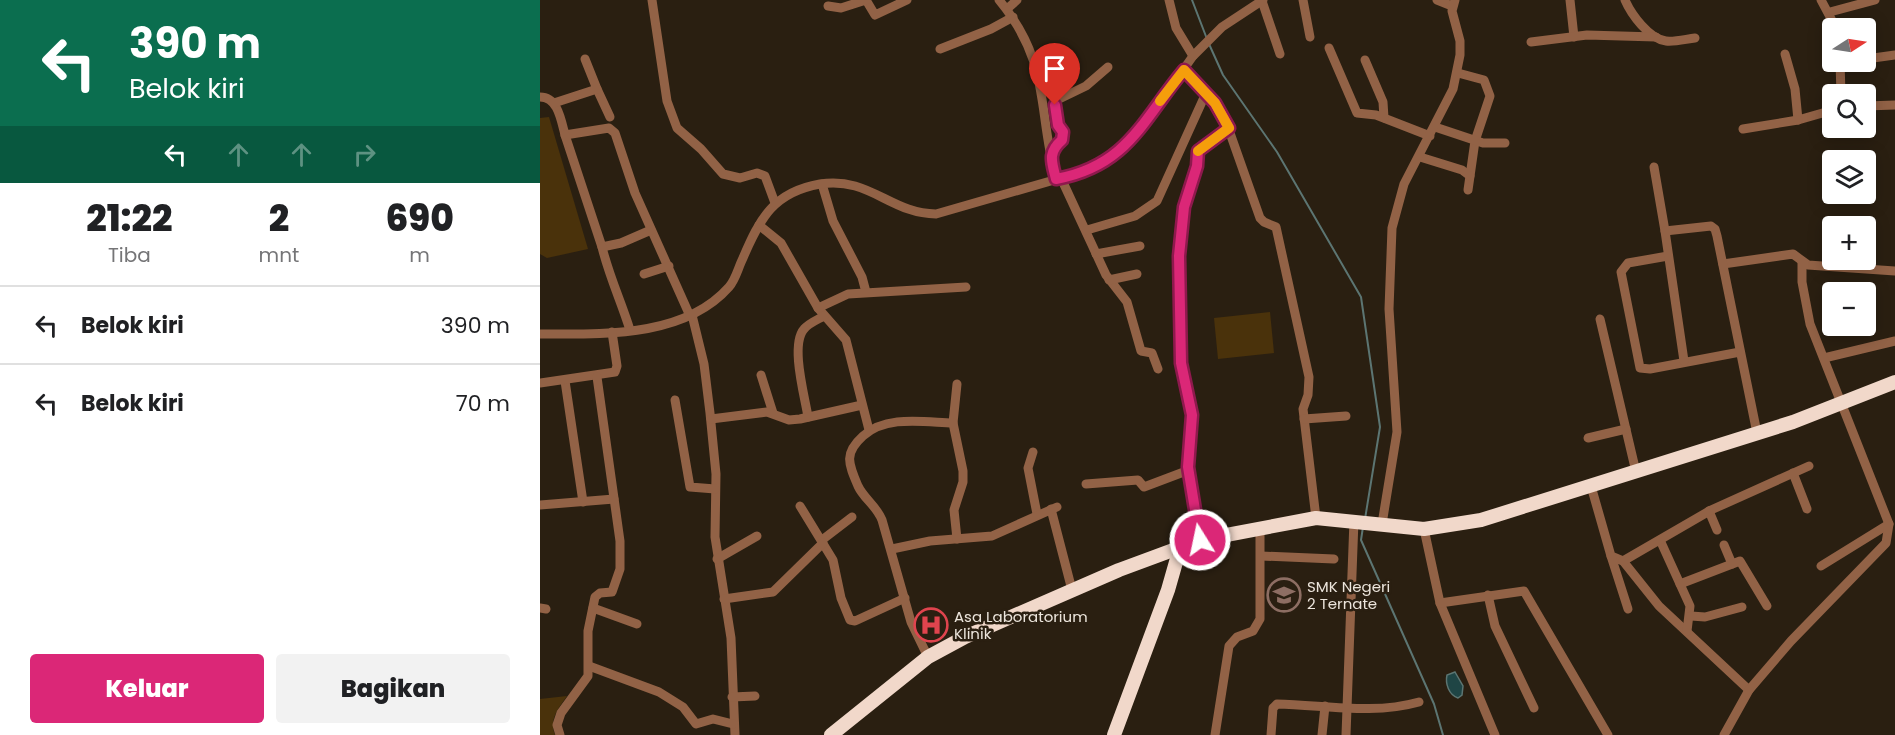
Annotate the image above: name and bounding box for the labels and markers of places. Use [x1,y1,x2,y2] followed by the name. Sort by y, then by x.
[1029,43,1080,105] pin
[1307,576,1390,614] place label: SMK Negeri 2 Ternate
[1266,577,1302,613] school or university icon: SMK Negeri 2 Ternate
[954,606,1088,644] place label: Asa Laboratorium Klinik
[913,607,949,643] hospital icon: Asa Laboratorium Klinik

